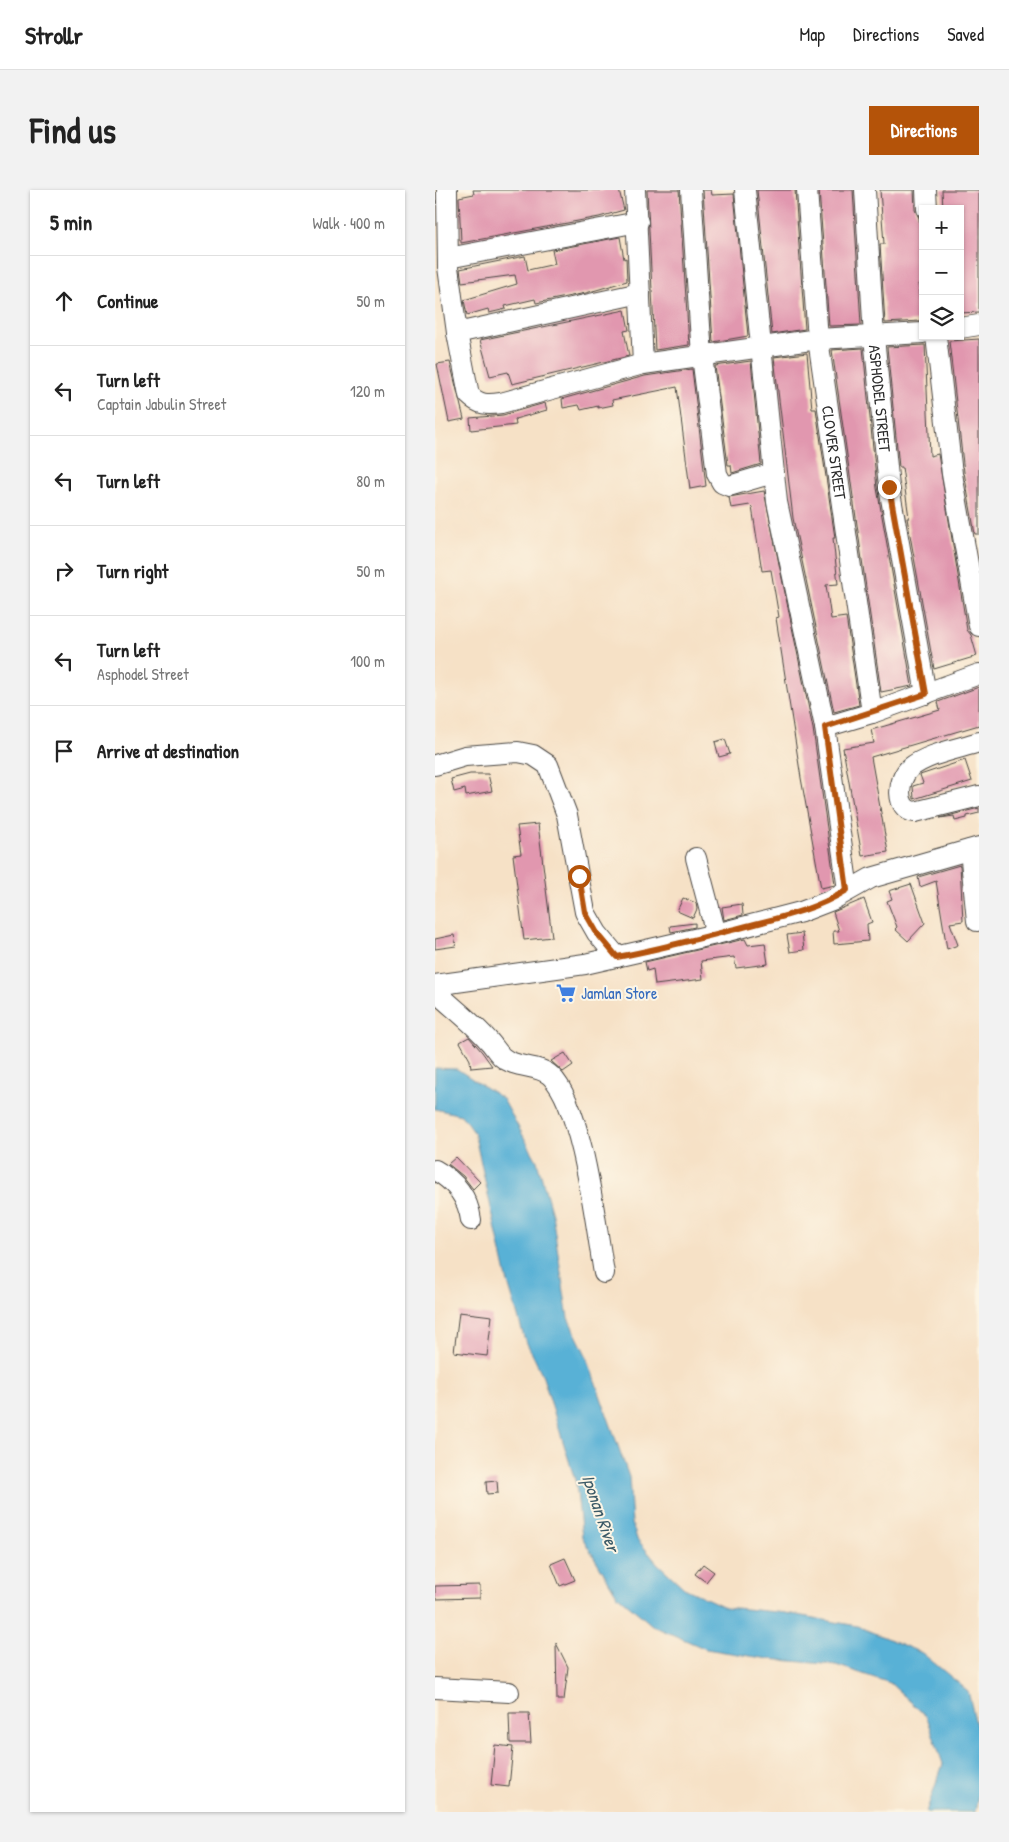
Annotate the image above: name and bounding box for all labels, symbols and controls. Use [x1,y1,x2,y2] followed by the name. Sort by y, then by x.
[25,19,83,51] text: Strollr
[800,22,825,47] text: Map
[853,22,919,47] text: Directions
[947,22,984,47] text: Saved
[869,106,979,155] button: Directions
[30,107,116,154] text: Find us
[919,205,964,340] map controls
[919,205,964,250] button: +
[50,208,92,237] text: 5 min
[313,212,385,234] text: Walk · 400 m
[919,250,964,295] button: −
[50,287,78,315] icon: ahead
[97,288,158,314] text: Continue
[357,290,385,312] text: 50 m
[919,295,964,340] button: layers
[864,344,896,453] street label: ASPHODEL STREET
[97,367,160,393] text: Turn left
[50,377,78,405] icon: left
[350,380,385,402] text: 120 m
[97,393,226,415] text: Captain Jabulin Street
[817,404,852,501] street label: CLOVER STREET
[50,467,78,495] icon: left
[97,468,160,494] text: Turn left
[356,470,385,492] text: 80 m
[878,476,901,499] route end
[50,557,78,585] icon: right
[97,558,168,584] text: Turn right
[357,560,385,582] text: 50 m
[97,637,160,663] text: Turn left
[50,647,78,675] icon: left
[350,650,385,672] text: 100 m
[97,663,189,685] text: Asphodel Street
[50,737,78,765] icon: arrive
[97,738,239,764] text: Arrive at destination
[568,865,591,888] route start
[555,982,577,1004] supermarket icon: Jamlan Store
[581,982,658,1004] place label: Jamlan Store
[576,1471,627,1557] water label: Iponan River

